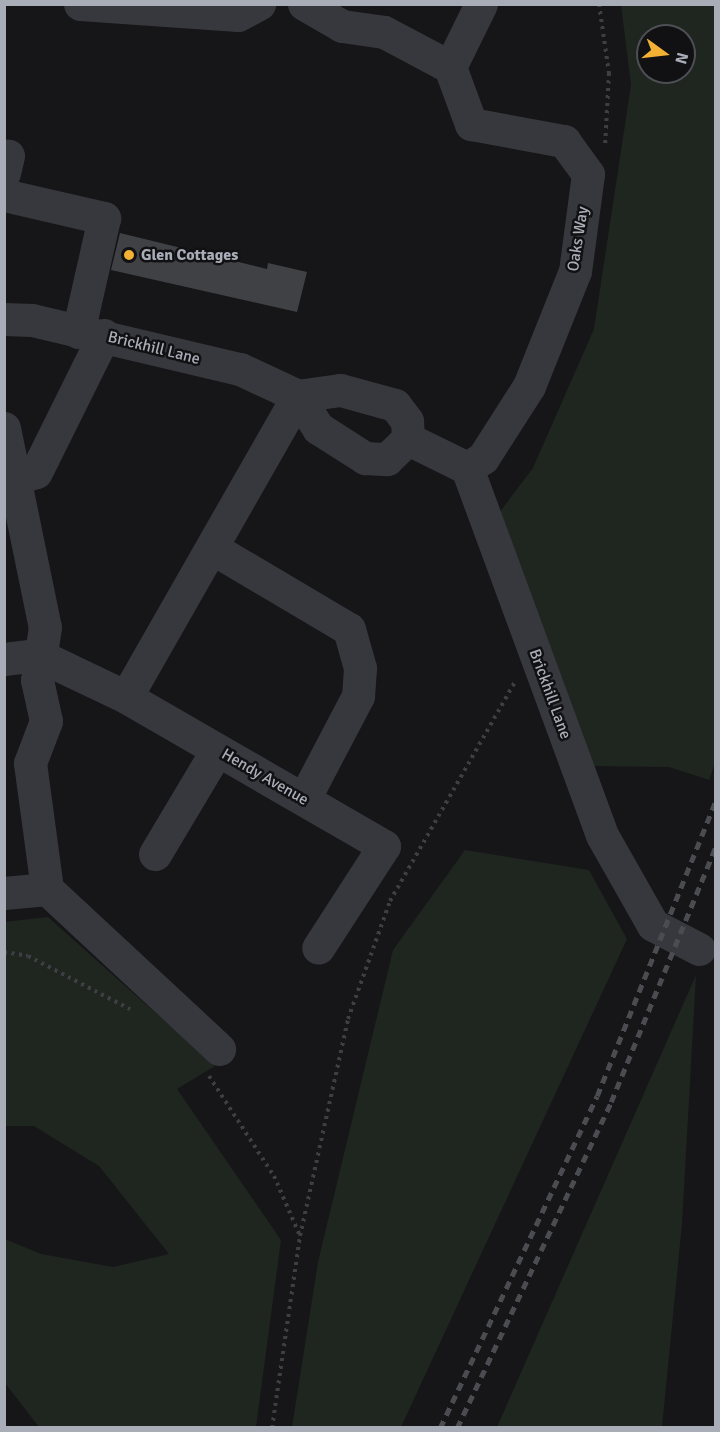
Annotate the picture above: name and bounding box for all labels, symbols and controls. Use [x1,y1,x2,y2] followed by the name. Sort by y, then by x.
[636,24,696,84] north arrow
[670,50,693,66] text: N
[563,205,593,273] street label: Oaks Way
[141,245,238,265] place label: Glen Cottages
[122,248,136,262] marker: Glen Cottages
[106,327,202,369] street label: Brickhill Lane
[525,646,575,742] street label: Brickhill Lane
[218,744,312,810] street label: Hendy Avenue

